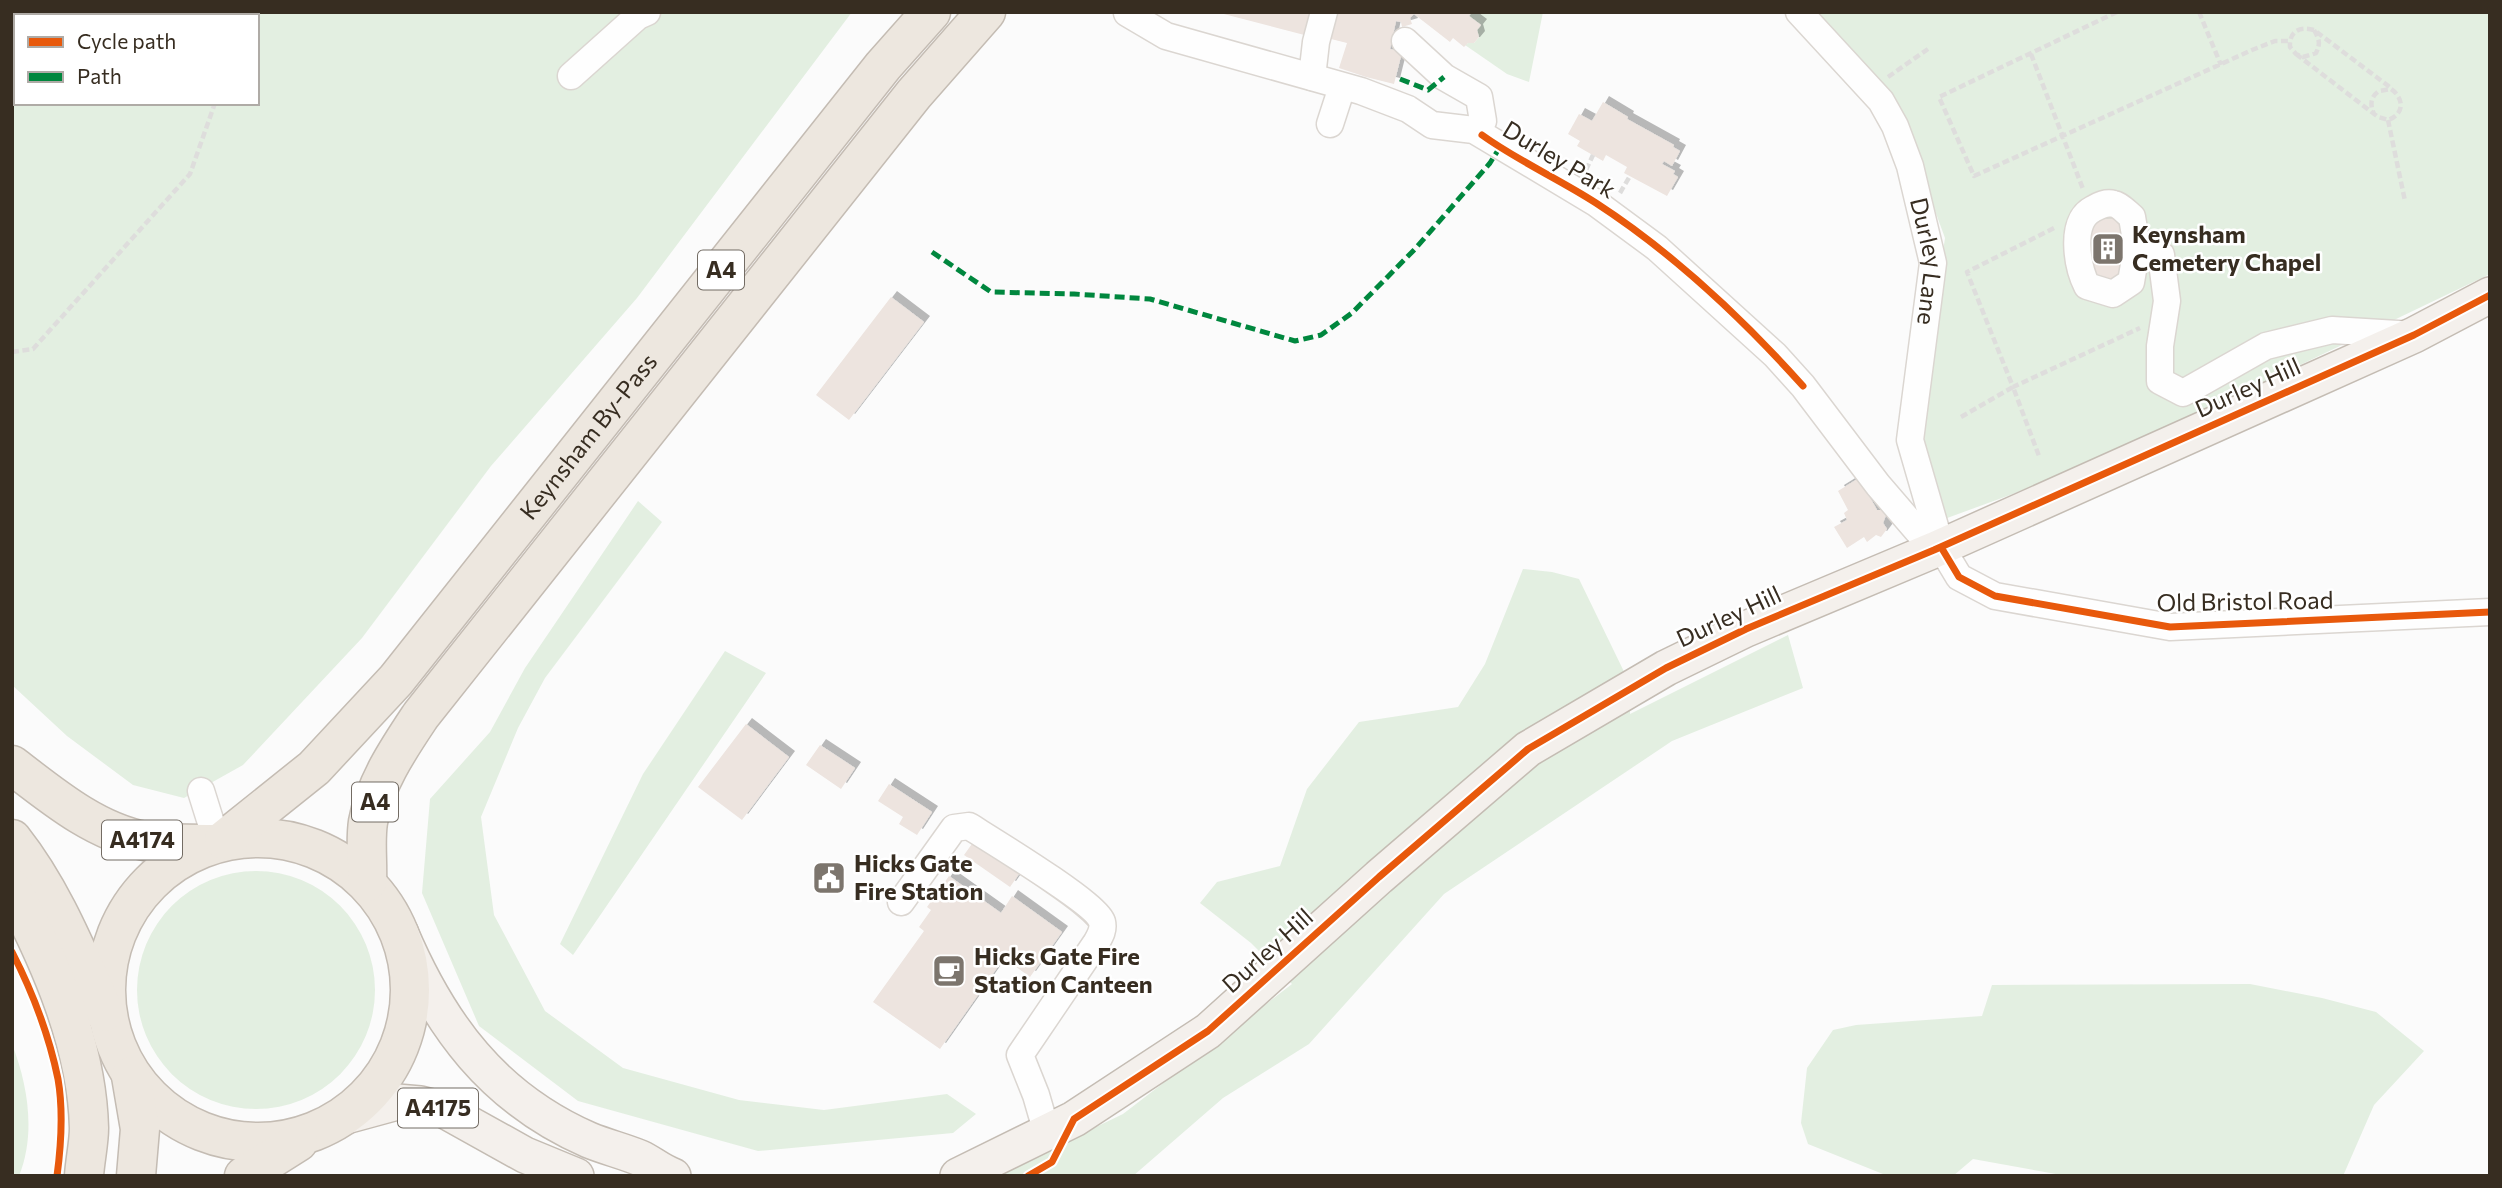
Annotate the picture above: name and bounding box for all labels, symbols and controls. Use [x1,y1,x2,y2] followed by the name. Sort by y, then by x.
[14,14,259,105] legend
[77,28,176,53] text: Cycle path
[77,63,122,88] text: Path
[1498,114,1621,204] street label: Durley Park
[1905,195,1950,327] street label: Durley Lane
[2132,219,2321,276] place label: Keynsham Cemetery Chapel
[2089,230,2127,268] building icon: Keynsham Cemetery Chapel
[698,250,744,290] road number: A4
[513,347,662,525] street label: Keynsham By-Pass
[2190,351,2305,423] street label: Durley Hill
[1671,579,1785,653] street label: Durley Hill
[2156,584,2334,617] street label: Old Bristol Road
[352,782,398,822] road number: A4
[102,820,182,860] road number: A4174
[854,848,983,905] place label: Hicks Gate Fire Station
[810,859,848,897] public building icon: Hicks Gate Fire Station
[1215,901,1318,998] street label: Durley Hill
[974,941,1153,998] place label: Hicks Gate Fire Station Canteen
[930,952,968,990] cafe icon: Hicks Gate Fire Station Canteen
[398,1088,478,1128] road number: A4175

